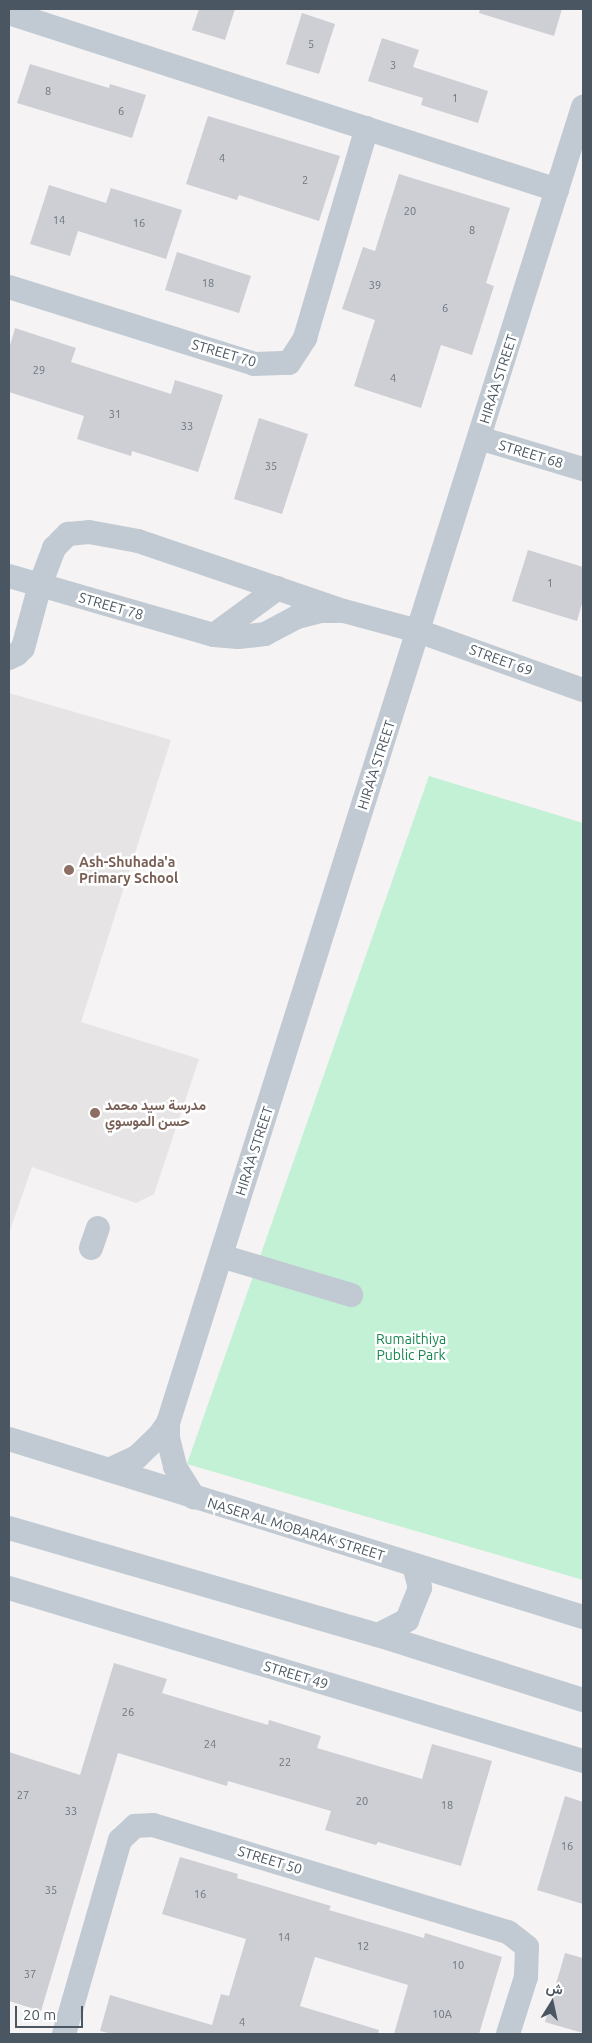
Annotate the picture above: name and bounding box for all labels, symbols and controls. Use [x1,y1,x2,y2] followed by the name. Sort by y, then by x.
[308,37,314,51] house number: 5
[390,58,396,72] house number: 3
[45,84,51,98] house number: 8
[452,91,458,105] house number: 1
[118,104,124,118] house number: 6
[219,151,225,165] house number: 4
[302,173,308,187] house number: 2
[404,204,416,218] house number: 20
[53,213,65,227] house number: 14
[133,216,145,230] house number: 16
[469,223,475,237] house number: 8
[202,276,214,290] house number: 18
[369,278,381,292] house number: 39
[442,301,448,315] house number: 6
[476,332,520,426] street label: HIRA'A STREET
[190,336,258,370] street label: STREET 70
[33,363,45,377] house number: 29
[390,371,396,385] house number: 4
[109,407,121,421] house number: 31
[181,419,193,433] house number: 33
[497,436,565,472] street label: STREET 68
[265,459,277,473] house number: 35
[547,576,553,590] house number: 1
[77,589,145,623] street label: STREET 78
[467,641,535,679] street label: STREET 69
[354,718,398,812] street label: HIRA'A STREET
[79,854,178,886] place label: Ash-Shuhada'a Primary School
[63,864,75,876] marker: Ash-Shuhada'a Primary School
[105,1097,206,1130] place label: مدرسة سيد محمد حسن الموسوي
[232,1104,276,1198] street label: HIRA'A STREET
[89,1107,101,1119] marker: مدرسة سيد محمد حسن الموسوي
[376,1331,446,1364] park label: Rumaithiya Public Park
[205,1494,387,1564] street label: NASER AL MOBARAK STREET
[262,1657,330,1693] street label: STREET 49
[122,1705,134,1719] house number: 26
[204,1737,216,1751] house number: 24
[279,1755,291,1769] house number: 22
[17,1788,29,1802] house number: 27
[356,1794,368,1808] house number: 20
[441,1798,453,1812] house number: 18
[65,1804,77,1818] house number: 33
[561,1839,573,1853] house number: 16
[236,1842,304,1878] street label: STREET 50
[45,1883,57,1897] house number: 35
[194,1887,206,1901] house number: 16
[278,1930,290,1944] house number: 14
[357,1939,369,1953] house number: 12
[452,1958,464,1972] house number: 10
[24,1967,36,1981] house number: 37
[527,1978,577,2028] north arrow
[545,1979,564,1998] text: ش
[18,1996,85,2028] scale bar
[23,2006,56,2023] text: 20 m
[432,2007,452,2021] house number: 10A
[239,2015,245,2029] house number: 4

